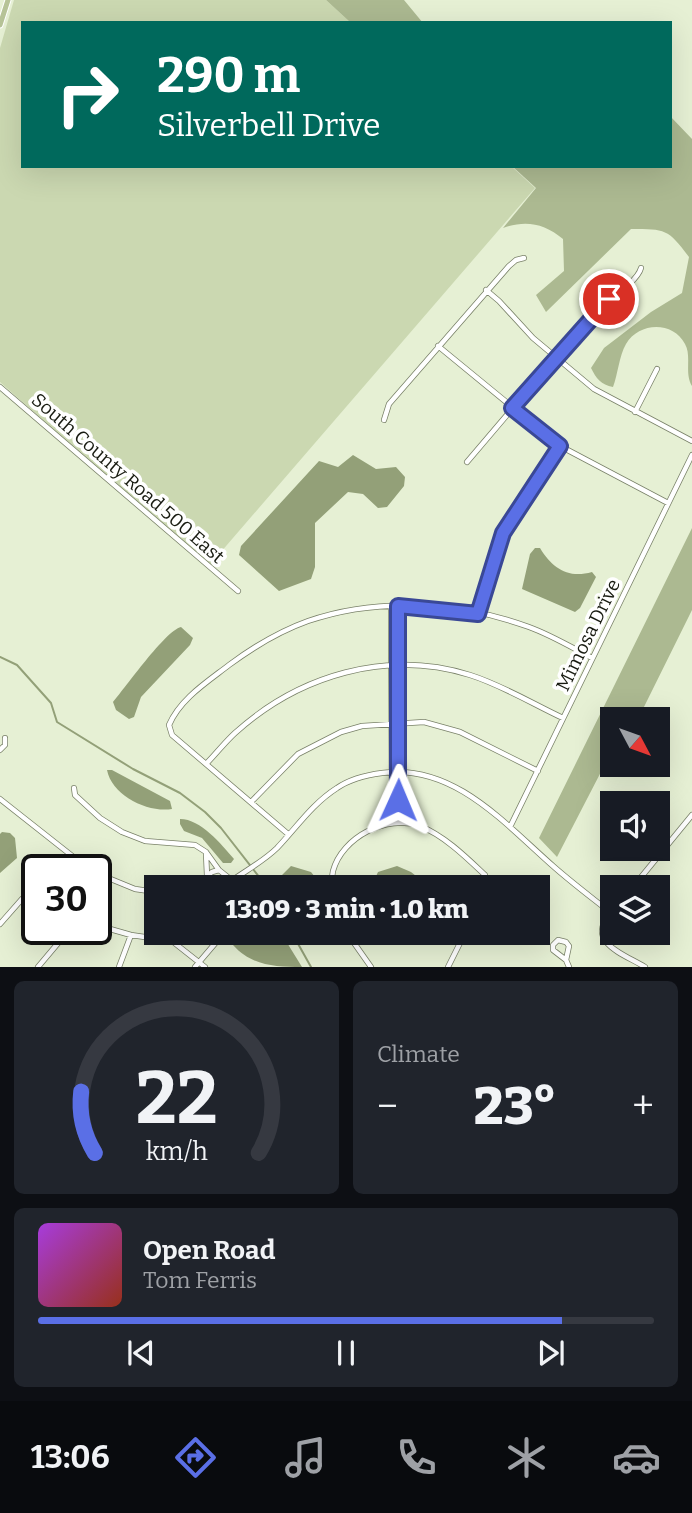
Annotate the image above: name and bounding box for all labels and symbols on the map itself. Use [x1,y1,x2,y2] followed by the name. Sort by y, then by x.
[579,269,639,329] pin
[27,388,229,568] street label: South County Road 500 East
[551,575,625,695] street label: Mimosa Drive
[600,707,670,777] north arrow
[361,763,435,837] position arrow
[21,854,112,945] speed limit sign: 30

